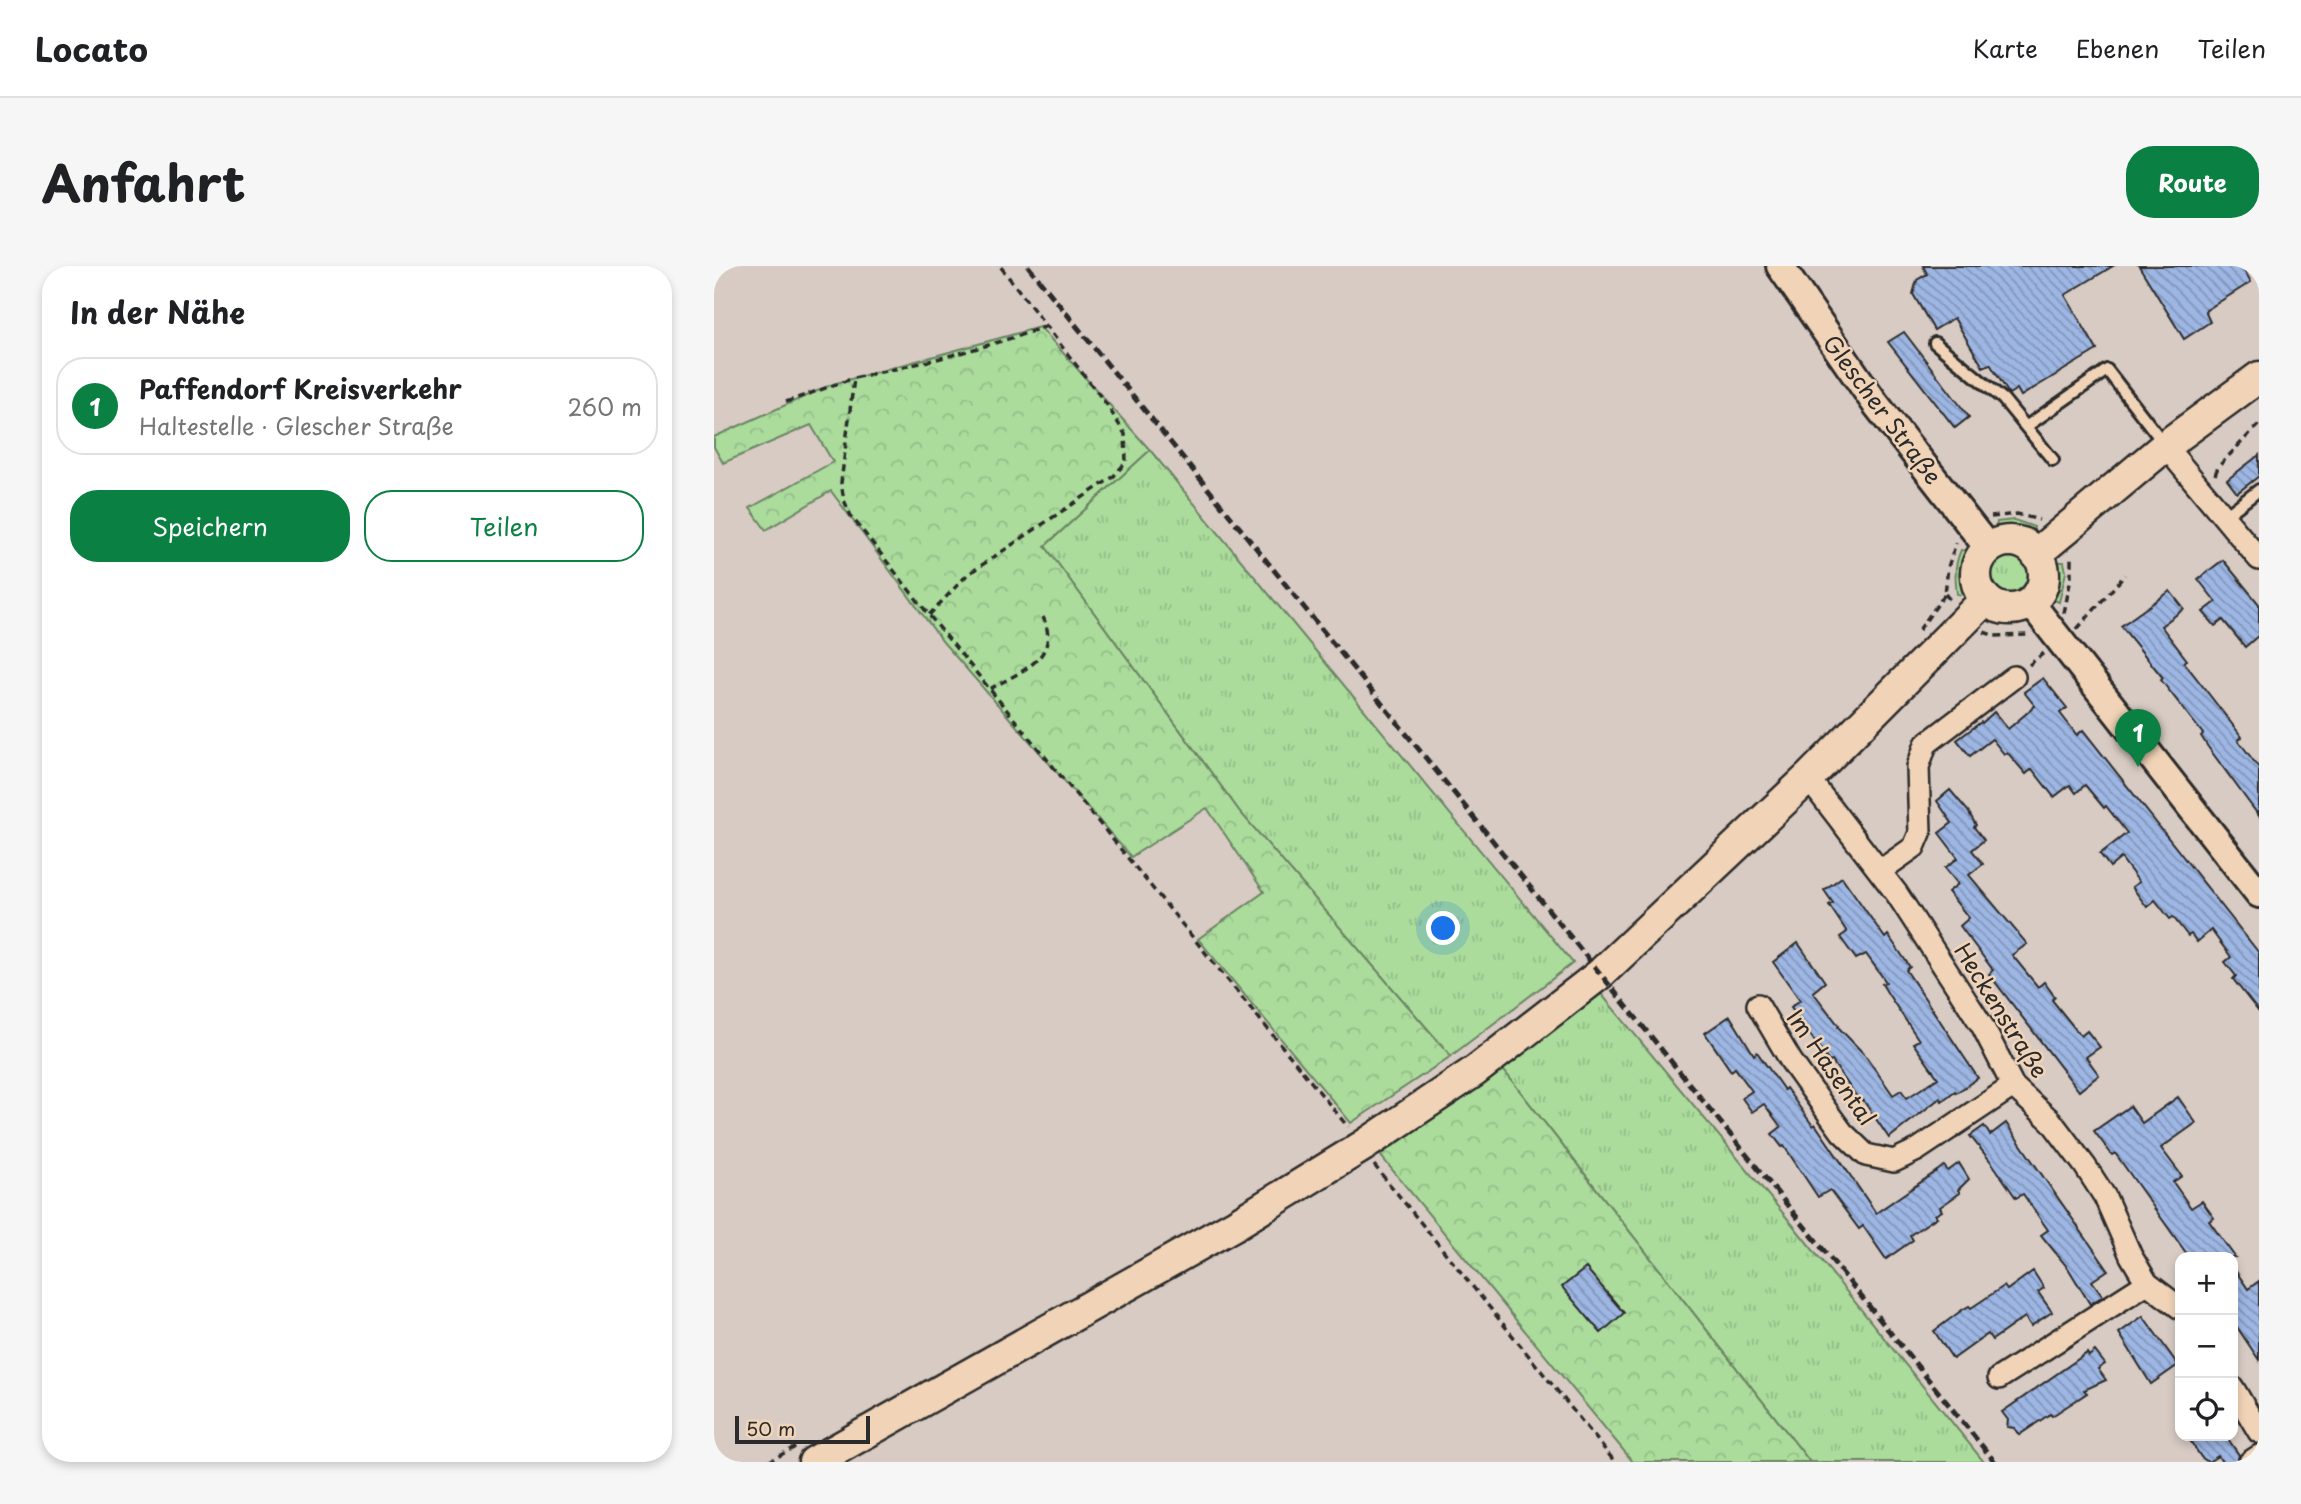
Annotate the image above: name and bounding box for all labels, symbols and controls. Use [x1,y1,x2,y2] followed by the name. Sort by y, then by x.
[35,23,148,73] text: Locato
[1973,30,2038,66] text: Karte
[2076,30,2159,66] text: Ebenen
[2197,30,2266,66] text: Teilen
[42,145,245,219] text: Anfahrt
[2126,146,2259,218] button: Route
[70,289,245,334] text: In der Nähe
[1815,327,1951,491] street label: Glescher Straße
[139,369,462,408] text: Paffendorf Kreisverkehr
[90,389,101,424] text: 1
[567,389,642,424] text: 260 m
[139,408,454,443] text: Haltestelle · Glescher Straße
[70,490,350,562] button: Speichern
[364,490,644,562] button: Teilen
[2115,709,2161,767] pin: 1
[1426,911,1460,945] your location
[1946,936,2058,1084] street label: Heckenstraße
[1779,1002,1885,1132] street label: Im Hasental
[2175,1252,2238,1441] map controls
[2175,1252,2238,1315] button: +
[2175,1315,2238,1378] button: −
[2175,1378,2238,1441] button: locate
[735,1413,870,1445] scale bar
[746,1414,795,1442] text: 50 m

